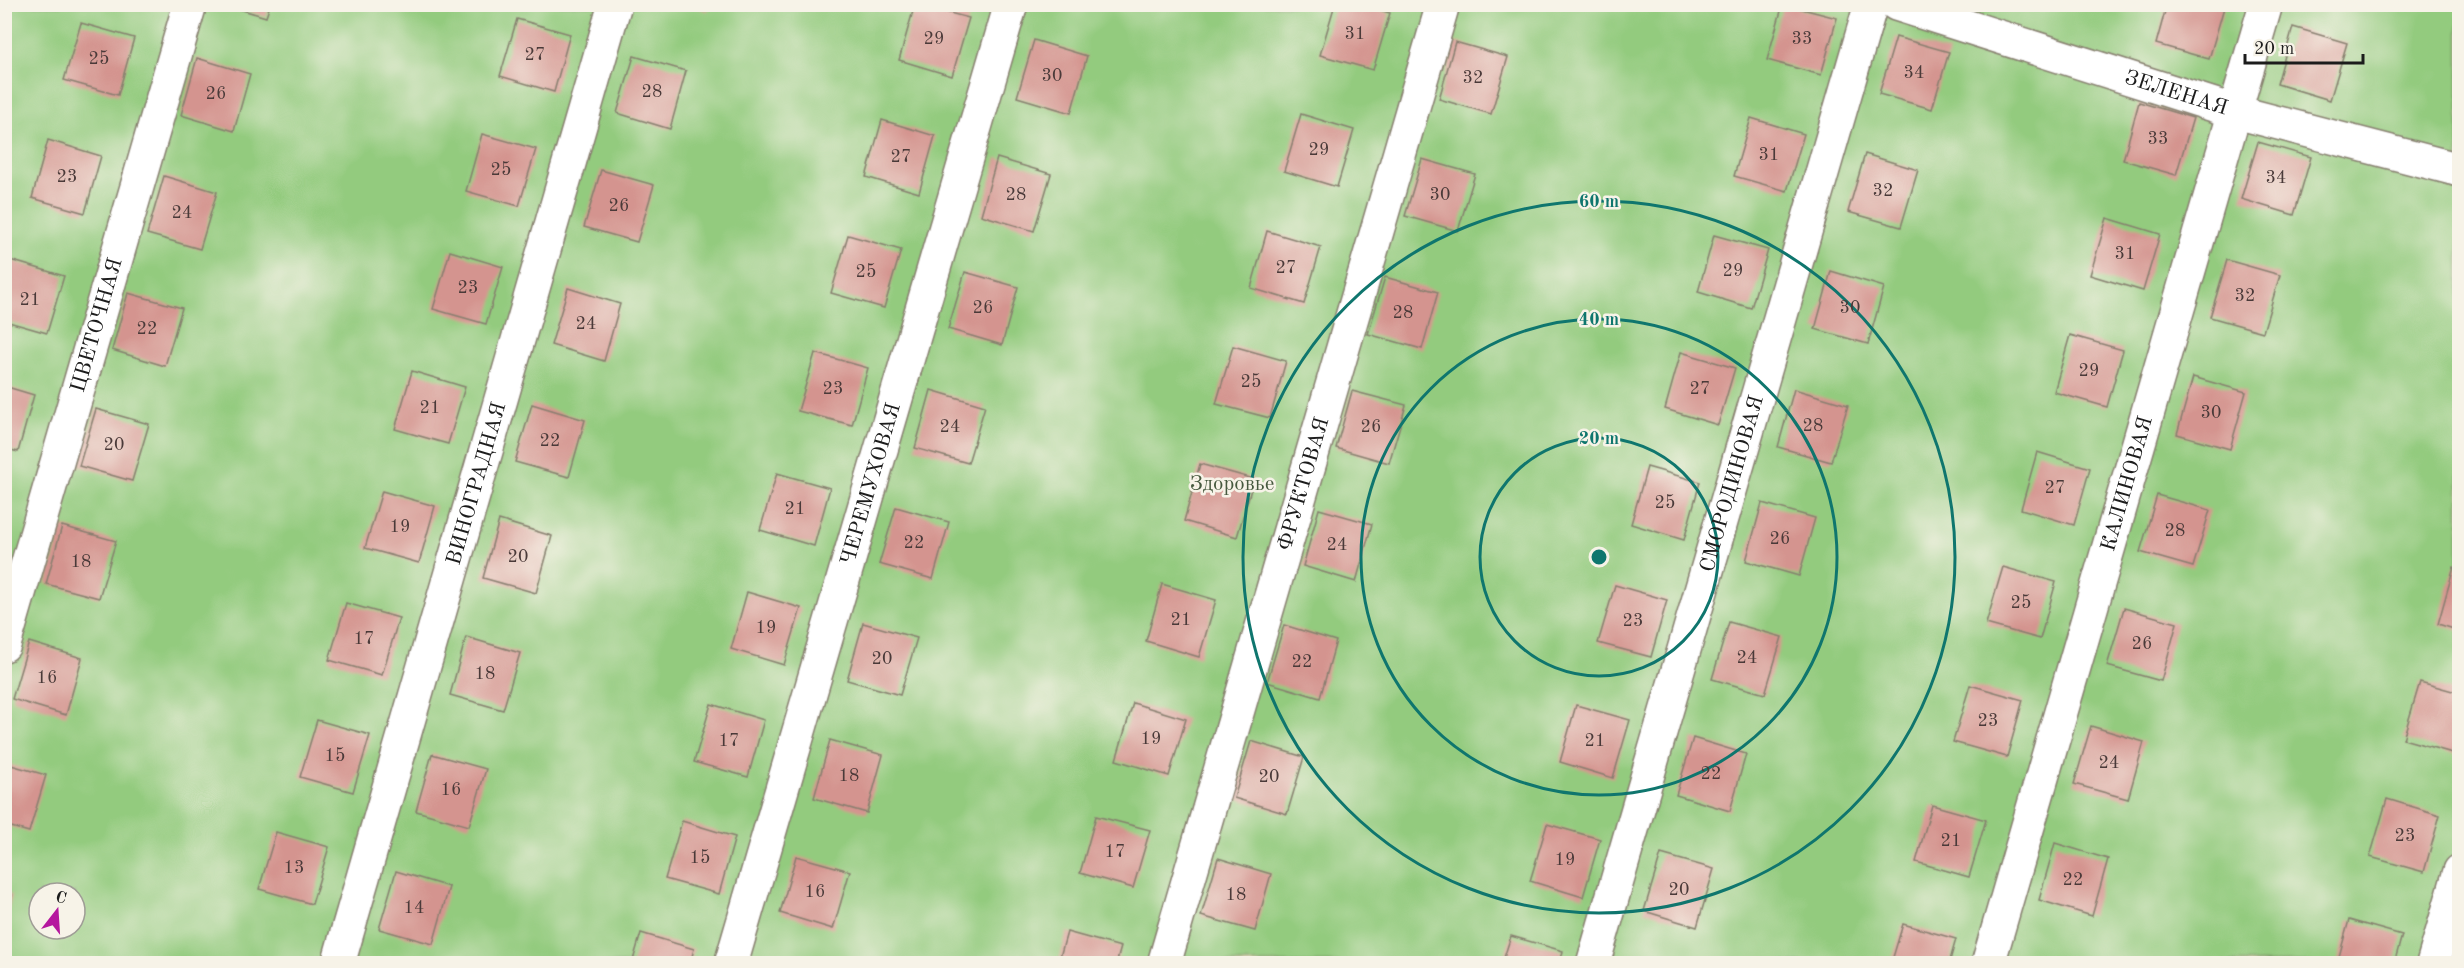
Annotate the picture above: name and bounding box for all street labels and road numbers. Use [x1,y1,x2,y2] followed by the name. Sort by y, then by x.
[2122,67,2230,119] street label: ЗЕЛЕНАЯ
[67,256,126,395] street label: ЦВЕТОЧНАЯ
[1697,393,1768,574] street label: СМОРОДИНОВАЯ
[443,400,510,567] street label: ВИНОГРАДНАЯ
[837,400,905,568] street label: ЧЕРЕМУХОВАЯ
[2098,414,2157,554] street label: КАЛИНОВАЯ
[1274,415,1333,553] street label: ФРУКТОВАЯ

